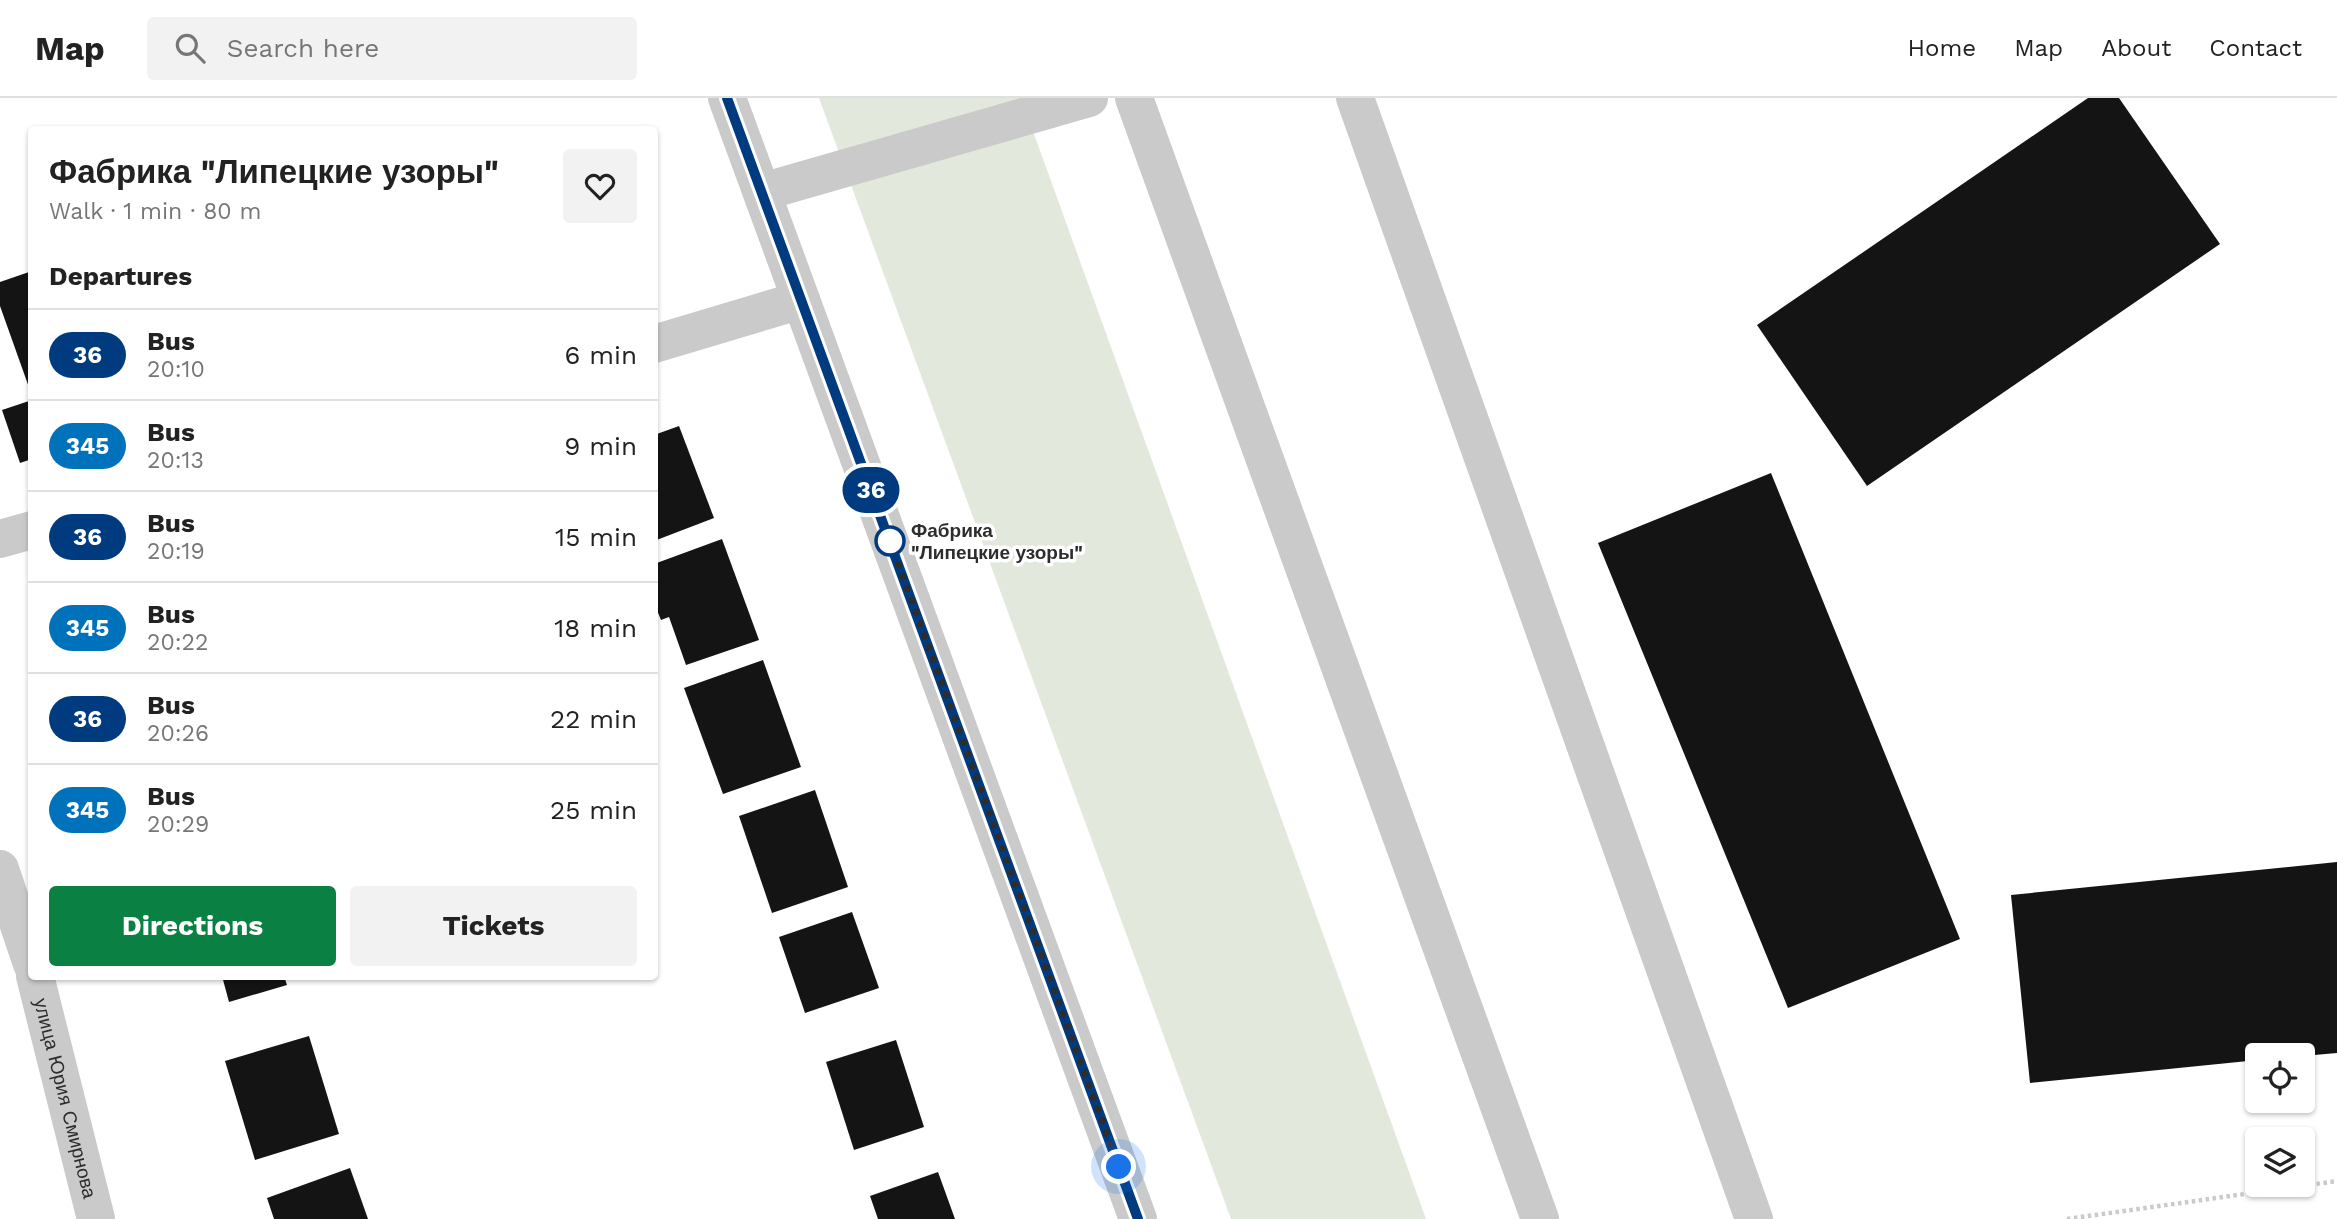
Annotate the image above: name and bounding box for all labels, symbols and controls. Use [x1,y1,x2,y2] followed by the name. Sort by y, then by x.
[147,17,637,80] search box
[35,29,105,68] text: Map
[171,29,209,67] icon: search
[227,33,379,63] text: Search here
[1908,34,1976,62] text: Home
[2014,34,2063,62] text: Map
[2101,34,2171,62] text: About
[2209,34,2302,62] text: Contact
[563,149,637,223] button: heart
[49,152,499,191] text: Фабрика "Липецкие узоры"
[49,198,261,225] text: Walk · 1 min · 80 m
[49,261,192,291] text: Departures
[147,326,195,356] text: Bus
[565,340,637,370] text: 6 min
[73,341,102,369] text: 36
[147,356,205,383] text: 20:10
[147,417,195,447] text: Bus
[564,431,637,461] text: 9 min
[66,432,109,460] text: 345
[147,447,204,474] text: 20:13
[840,467,903,513] line badge: 36
[856,476,886,504] text: 36
[147,508,195,538] text: Bus
[911,519,1083,564] place label: Фабрика "Липецкие узоры"
[555,522,637,552] text: 15 min
[73,523,102,551] text: 36
[875,526,905,556] marker: Фабрика "Липецкие узоры"
[147,538,205,565] text: 20:19
[147,599,195,629] text: Bus
[554,613,637,643] text: 18 min
[66,614,109,642] text: 345
[147,629,208,656] text: 20:22
[147,690,195,720] text: Bus
[550,704,637,734] text: 22 min
[73,705,102,733] text: 36
[147,720,209,747] text: 20:26
[147,781,195,811] text: Bus
[550,795,637,825] text: 25 min
[66,796,109,824] text: 345
[147,811,209,838] text: 20:29
[49,886,336,966] button: Directions
[350,886,637,966] button: Tickets
[30,996,102,1201] street label: улица Юрия Смирнова
[2245,1043,2315,1197] map controls
[2245,1043,2315,1113] button: locate
[2245,1127,2315,1197] button: layers
[1101,1149,1136,1184] your location

